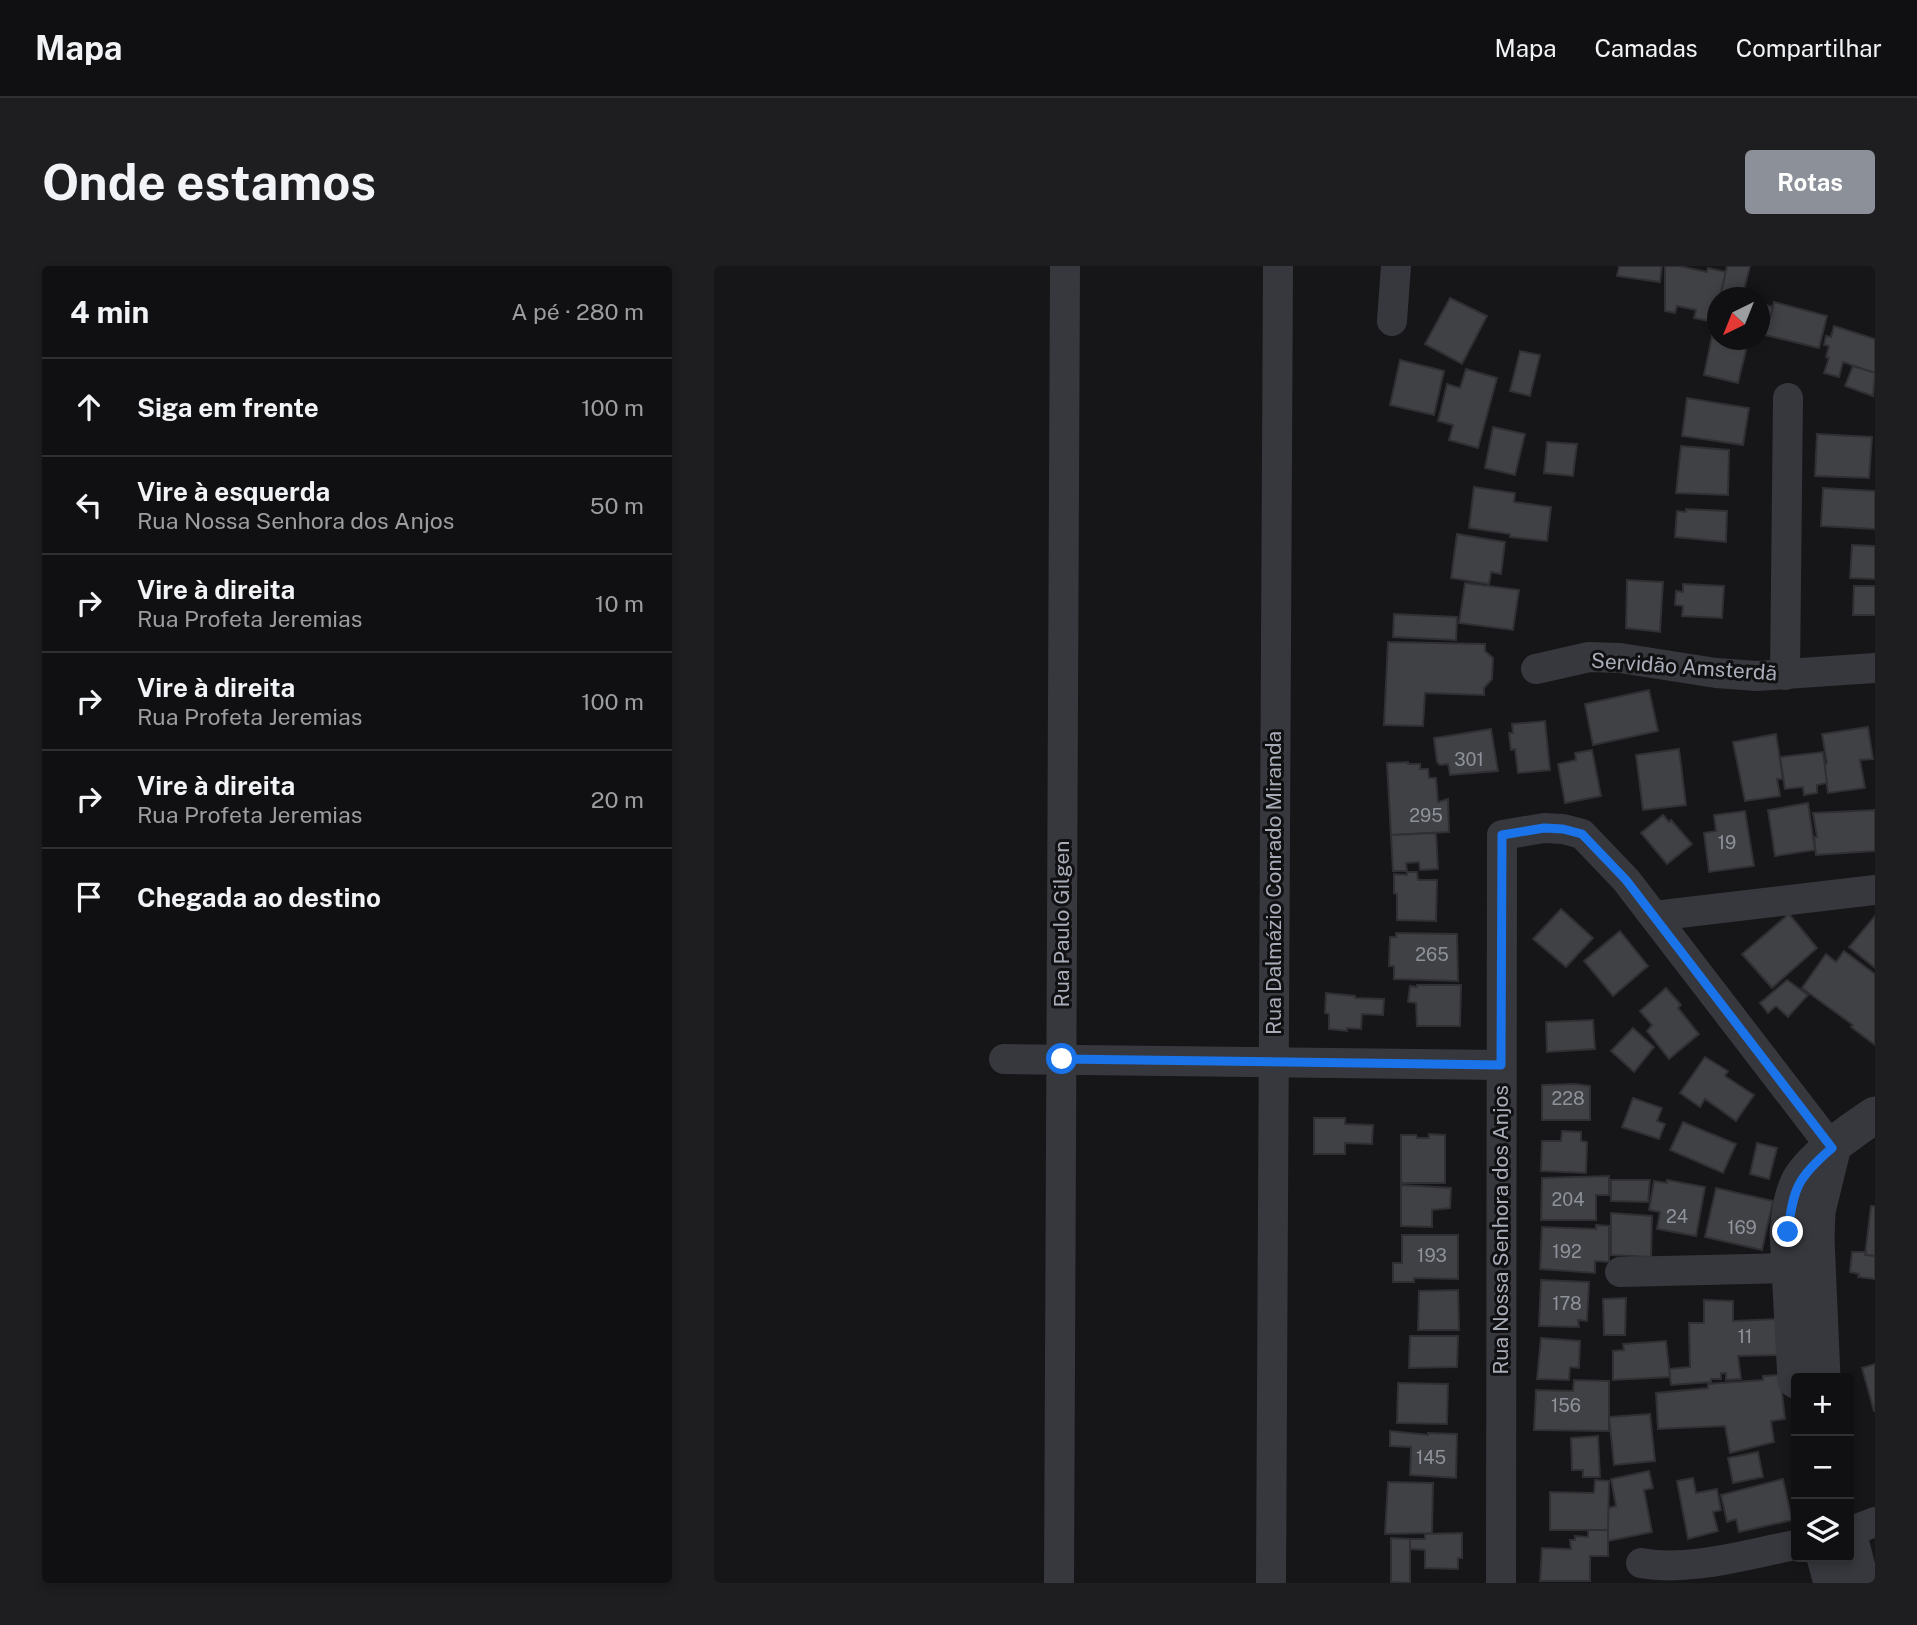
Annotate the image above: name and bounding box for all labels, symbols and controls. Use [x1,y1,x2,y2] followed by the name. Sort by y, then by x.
[35,29,123,67] text: Mapa
[1495,34,1556,62] text: Mapa
[1594,34,1698,62] text: Camadas
[1736,34,1882,62] text: Compartilhar
[1745,150,1875,214] button: Rotas
[42,153,376,211] text: Onde estamos
[1707,287,1770,350] north arrow
[70,294,149,330] text: 4 min
[511,298,644,325] text: A pé · 280 m
[70,388,108,426] icon: ahead
[137,392,319,423] text: Siga em frente
[581,394,644,421] text: 100 m
[137,476,330,507] text: Vire à esquerda
[70,486,108,524] icon: left
[590,492,644,519] text: 50 m
[137,507,454,534] text: Rua Nossa Senhora dos Anjos
[137,574,295,605] text: Vire à direita
[70,584,108,622] icon: right
[595,590,644,617] text: 10 m
[137,605,362,632] text: Rua Profeta Jeremias
[1590,648,1778,685] street label: Servidão Amsterdã
[137,672,295,703] text: Vire à direita
[70,682,108,720] icon: right
[581,688,644,715] text: 100 m
[137,703,362,730] text: Rua Profeta Jeremias
[1261,731,1286,1035] street label: Rua Dalmázio Conrado Miranda
[1454,749,1484,770] house number: 301
[137,770,295,801] text: Vire à direita
[70,780,108,818] icon: right
[591,786,644,813] text: 20 m
[137,801,362,828] text: Rua Profeta Jeremias
[1409,805,1443,826] house number: 295
[1718,832,1736,853] house number: 19
[1049,841,1074,1007] street label: Rua Paulo Gilgen
[70,878,108,916] icon: arrive
[137,882,381,913] text: Chegada ao destino
[1415,944,1449,965] house number: 265
[1046,1043,1077,1074] route start
[1488,1085,1513,1375] street label: Rua Nossa Senhora dos Anjos
[1551,1088,1585,1109] house number: 228
[1551,1189,1585,1210] house number: 204
[1666,1206,1688,1227] house number: 24
[1772,1216,1803,1247] route end
[1727,1217,1757,1238] house number: 169
[1552,1241,1582,1262] house number: 192
[1417,1245,1447,1266] house number: 193
[1552,1293,1582,1314] house number: 178
[1738,1326,1752,1347] house number: 11
[1791,1373,1854,1562] map controls
[1791,1373,1854,1436] button: +
[1551,1395,1581,1416] house number: 156
[1791,1436,1854,1499] button: −
[1416,1447,1446,1468] house number: 145
[1791,1499,1854,1562] button: layers

